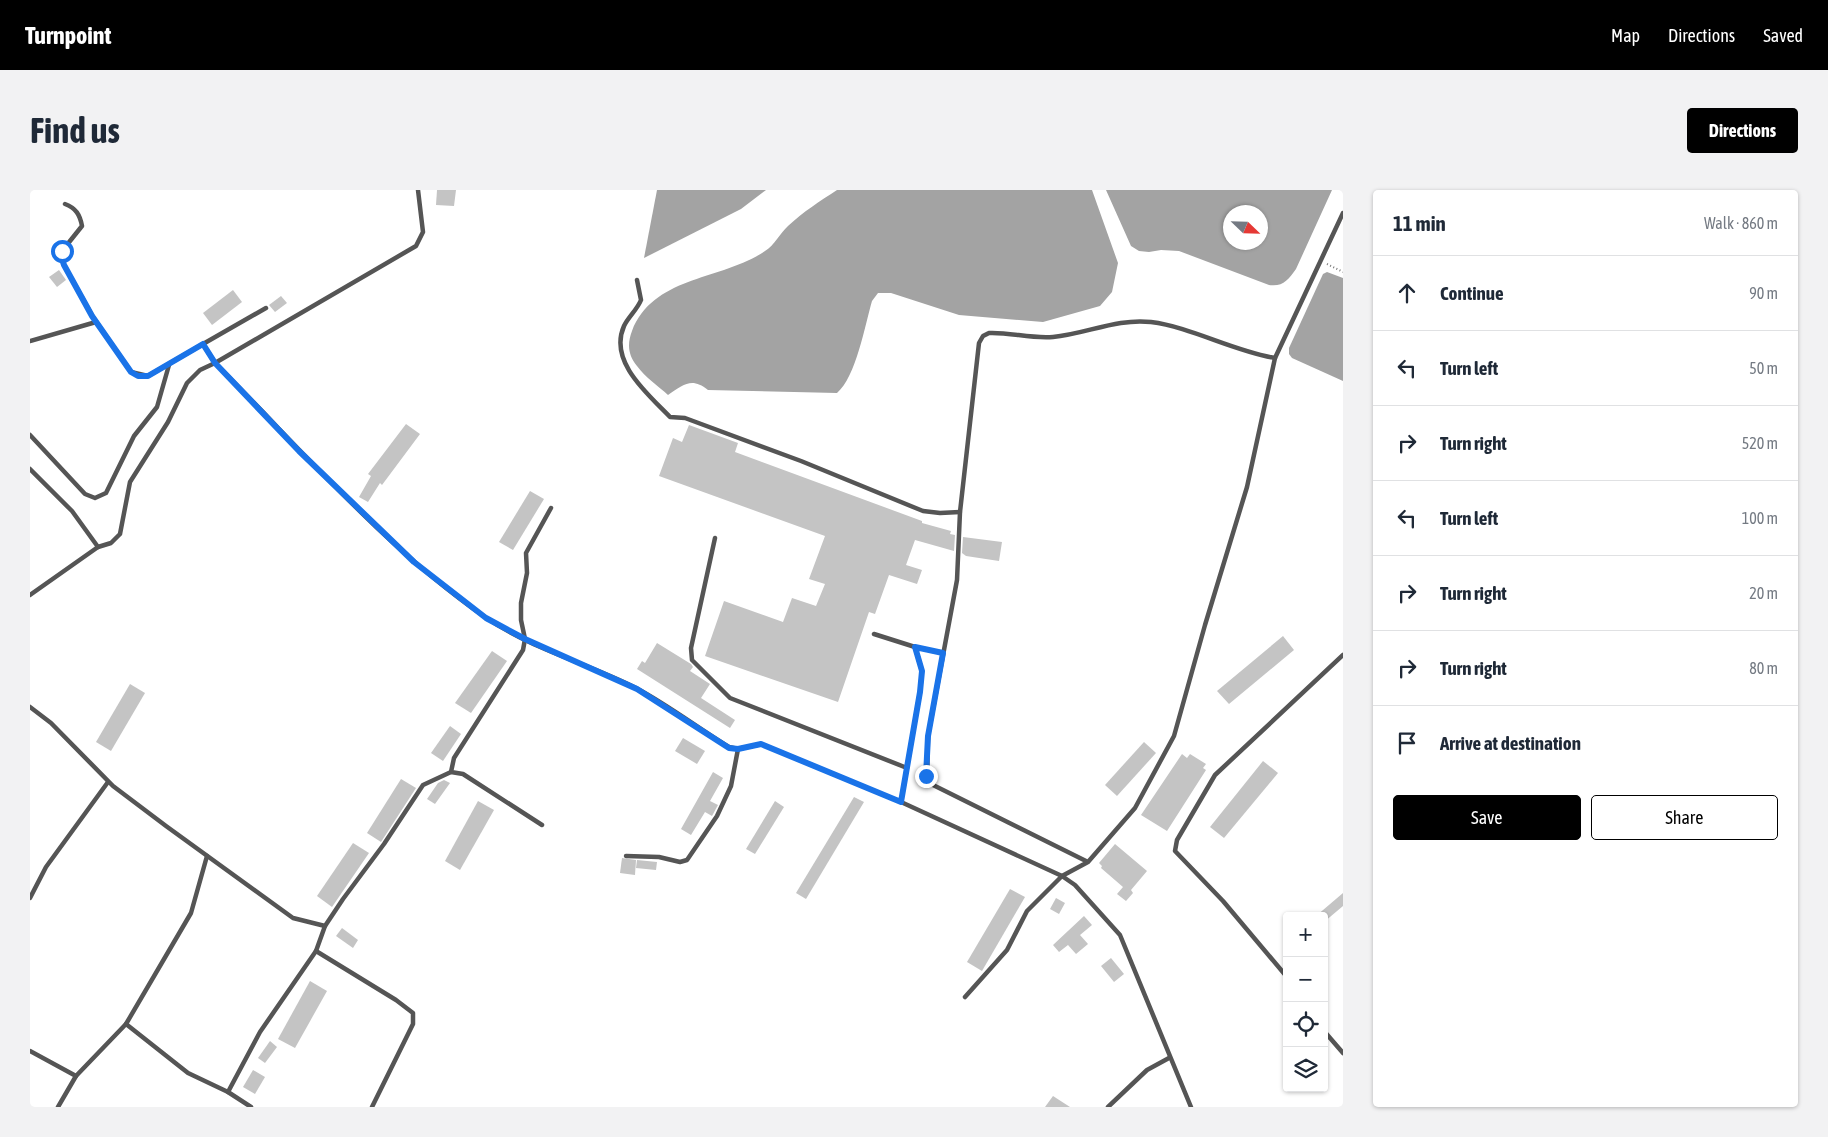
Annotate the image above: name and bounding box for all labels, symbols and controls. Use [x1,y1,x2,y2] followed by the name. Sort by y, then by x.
[25,22,111,49] text: Turnpoint
[1611,25,1640,46] text: Map
[1668,25,1735,46] text: Directions
[1763,25,1803,46] text: Saved
[1687,108,1798,153] button: Directions
[30,110,120,150] text: Find us
[1223,205,1268,250] north arrow
[1393,211,1446,235] text: 11 min
[1704,214,1778,232] text: Walk · 860 m
[51,240,74,263] route start
[1393,279,1421,307] icon: ahead
[1440,282,1504,304] text: Continue
[1749,284,1778,302] text: 90 m
[1393,354,1421,382] icon: left
[1440,357,1498,379] text: Turn left
[1749,359,1778,377] text: 50 m
[1393,429,1421,457] icon: right
[1440,432,1507,454] text: Turn right
[1742,434,1778,452] text: 520 m
[1393,504,1421,532] icon: left
[1440,507,1498,529] text: Turn left
[1742,509,1778,527] text: 100 m
[1393,579,1421,607] icon: right
[1440,582,1507,604] text: Turn right
[1749,584,1778,602] text: 20 m
[1393,654,1421,682] icon: right
[1440,657,1507,679] text: Turn right
[1749,659,1778,677] text: 80 m
[1393,729,1421,757] icon: arrive
[1440,732,1581,754] text: Arrive at destination
[915,765,938,788] route end
[1393,795,1581,840] button: Save
[1591,795,1778,840] button: Share
[1283,912,1328,1092] map controls
[1283,912,1328,957] button: +
[1283,957,1328,1002] button: −
[1283,1002,1328,1047] button: locate
[1283,1047,1328,1092] button: layers

